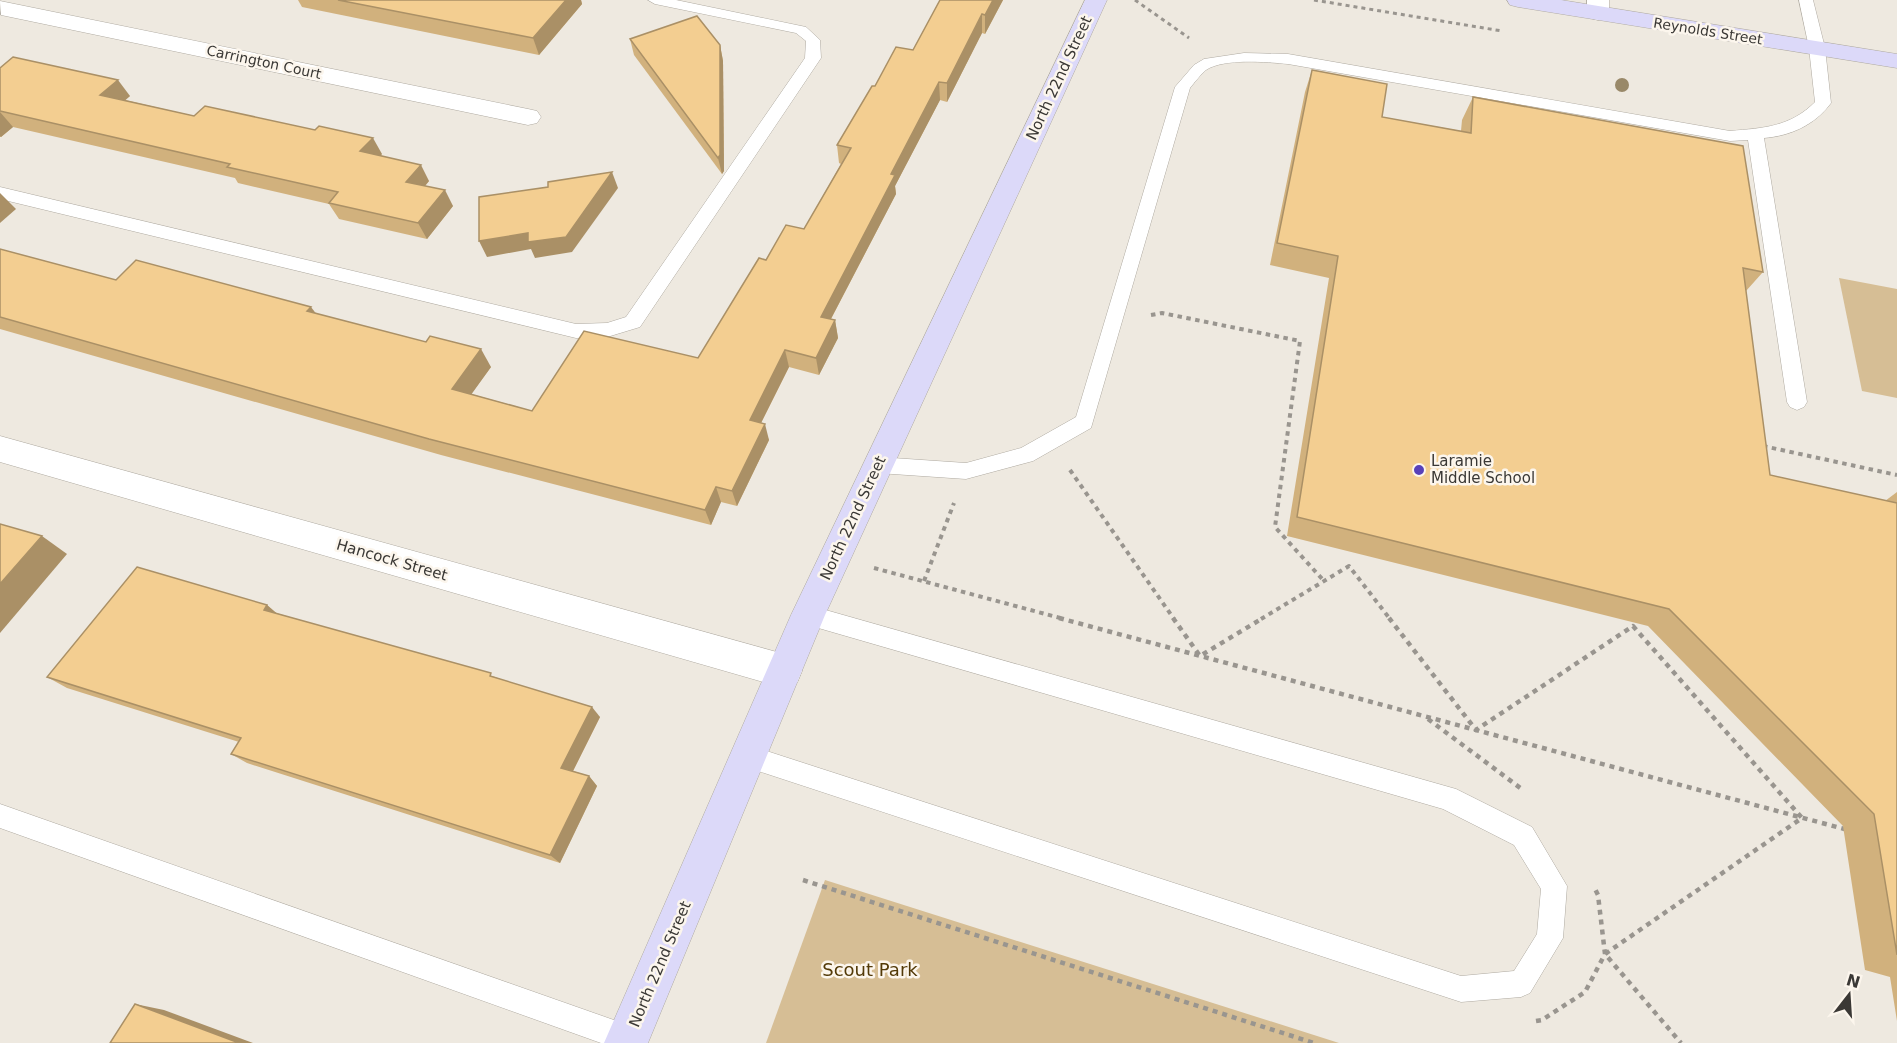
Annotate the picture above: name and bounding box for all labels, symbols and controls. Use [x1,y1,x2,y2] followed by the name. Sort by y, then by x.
[1022,13,1096,143] street label: North 22nd Street
[1652,14,1764,48] street label: Reynolds Street
[205,42,323,82] street label: Carrington Court
[1431,452,1535,487] place label: Laramie Middle School
[816,453,890,583] street label: North 22nd Street
[1412,463,1426,477] marker: Laramie Middle School
[334,536,450,584] street label: Hancock Street
[625,898,695,1030] street label: North 22nd Street
[822,959,918,980] park label: Scout Park
[1819,965,1879,1025] north arrow
[1844,970,1862,992] text: N

